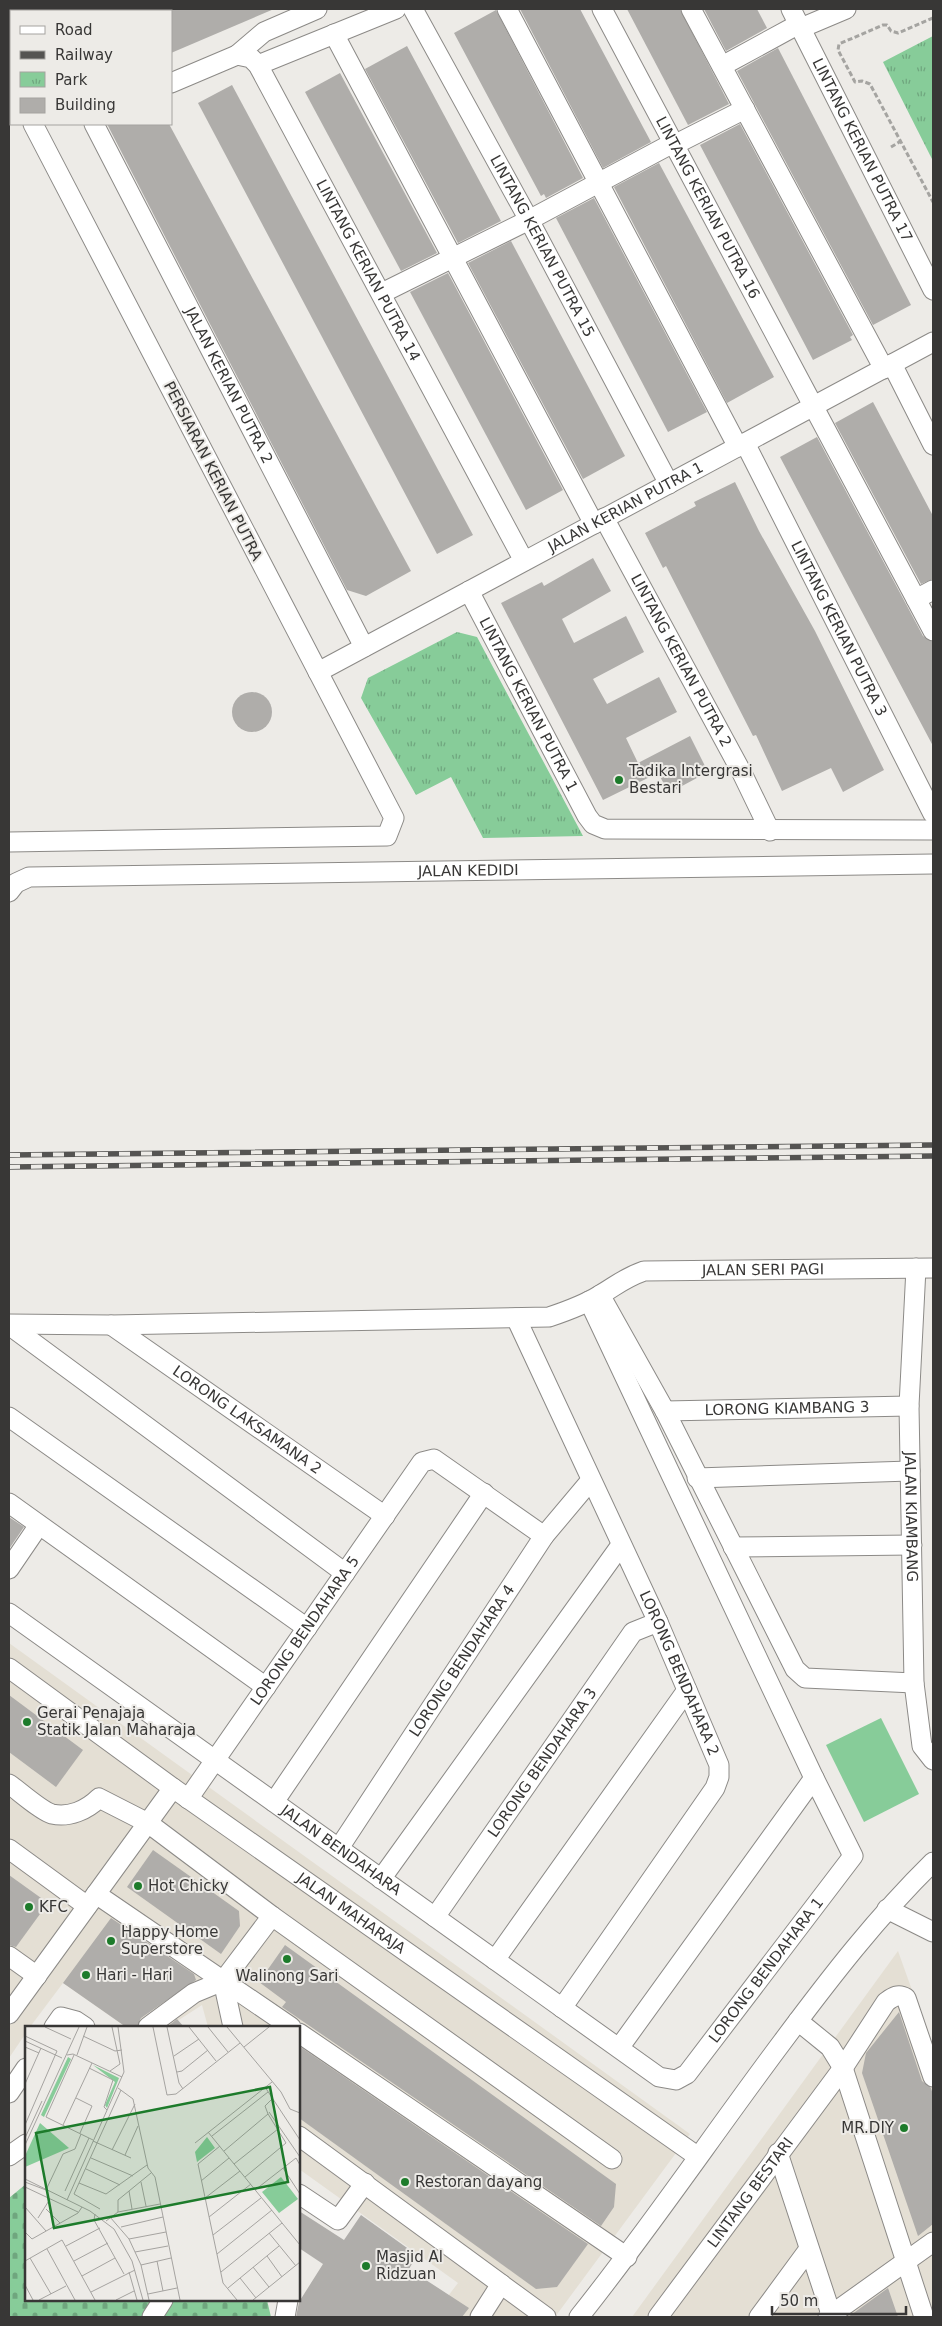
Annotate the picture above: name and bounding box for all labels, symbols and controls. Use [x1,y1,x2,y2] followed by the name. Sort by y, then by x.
[10,10,172,125] legend
[55,21,93,39] text: Road
[55,46,113,64] text: Railway
[808,55,916,245] street label: LINTANG KERIAN PUTRA 17
[55,71,88,89] text: Park
[55,96,116,114] text: Building
[652,114,763,302] street label: LINTANG KERIAN PUTRA 16
[486,152,598,340] street label: LINTANG KERIAN PUTRA 15
[312,176,424,364] street label: LINTANG KERIAN PUTRA 14
[181,303,277,466] street label: JALAN KERIAN PUTRA 2
[160,378,267,564] street label: PERSIARAN KERIAN PUTRA
[544,458,706,556] street label: JALAN KERIAN PUTRA 1
[787,538,891,719] street label: LINTANG KERIAN PUTRA 3
[627,571,735,750] street label: LINTANG KERIAN PUTRA 2
[475,614,581,794] street label: LINTANG KERIAN PUTRA 1
[628,762,753,797] place label: Tadika Intergrasi Bestari
[613,774,625,786] marker: Tadika Intergrasi Bestari
[417,861,519,880] street label: JALAN KEDIDI
[701,1260,824,1279] street label: JALAN SERI PAGI
[169,1362,325,1478] street label: LORONG LAKSAMANA 2
[704,1398,870,1419] street label: LORONG KIAMBANG 3
[901,1450,921,1582] street label: JALAN KIAMBANG
[247,1552,363,1709] street label: LORONG BENDAHARA 5
[406,1581,518,1740] street label: LORONG BENDAHARA 4
[636,1588,723,1758] street label: LORONG BENDAHARA 2
[484,1684,600,1841] street label: LORONG BENDAHARA 3
[37,1704,196,1739] place label: Gerai Penajaja Statik Jalan Maharaja
[21,1716,33,1728] marker: Gerai Penajaja Statik Jalan Maharaja
[277,1800,405,1900] street label: JALAN BENDAHARA
[293,1868,410,1958] street label: JALAN MAHARAJA
[148,1877,229,1895] place label: Hot Chicky
[132,1880,144,1892] marker: Hot Chicky
[705,1894,827,2046] street label: LORONG BENDAHARA 1
[39,1898,68,1916] place label: KFC
[23,1901,35,1913] marker: KFC
[121,1923,218,1958] place label: Happy Home Superstore
[105,1935,117,1947] marker: Happy Home Superstore
[281,1953,293,1965] marker: Walinong Sari
[96,1966,173,1984] place label: Hari - Hari
[236,1967,338,1985] place label: Walinong Sari
[80,1969,92,1981] marker: Hari - Hari
[25,2026,300,2301] inset map
[841,2119,895,2137] place label: MR.DIY
[898,2122,910,2134] marker: MR.DIY
[704,2134,797,2251] street label: LINTANG BESTARI
[415,2173,542,2191] place label: Restoran dayang
[399,2176,411,2188] marker: Restoran dayang
[376,2248,443,2283] place label: Masjid Al Ridzuan
[360,2260,372,2272] marker: Masjid Al Ridzuan
[772,2284,906,2316] scale bar
[780,2292,818,2310] text: 50 m

